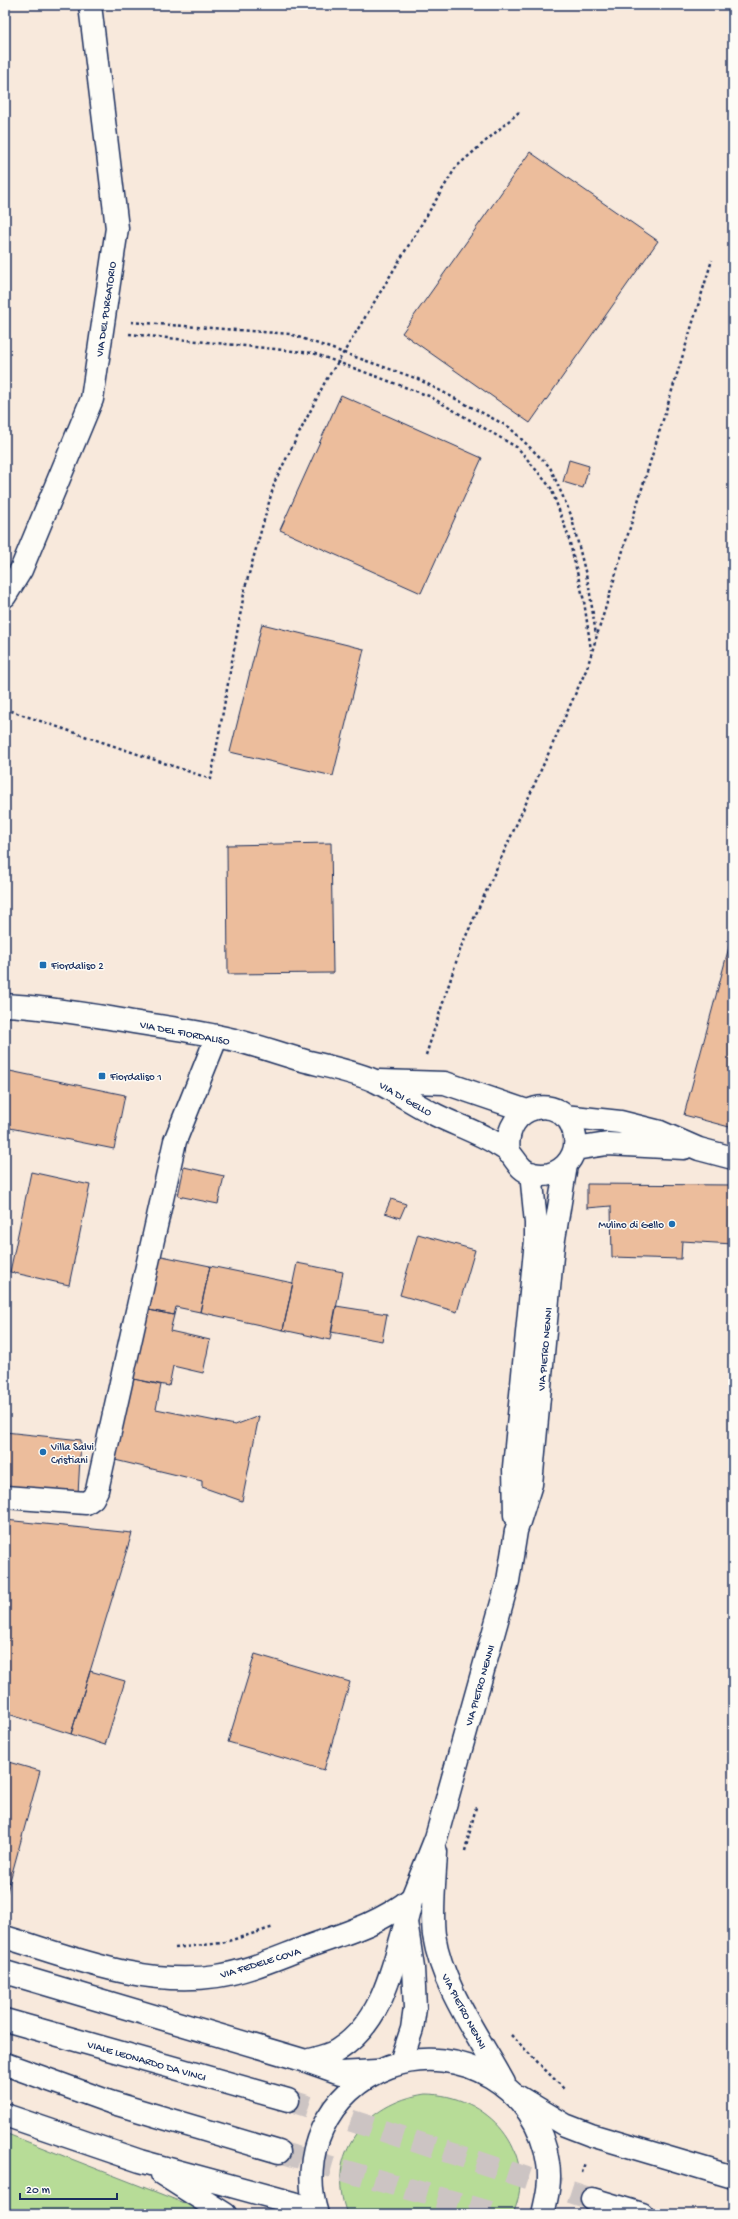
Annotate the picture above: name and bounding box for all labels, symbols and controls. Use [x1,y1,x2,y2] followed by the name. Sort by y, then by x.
[94,261,120,359] street label: VIA DEL PURGATORIO
[38,960,48,970] marker: Fiordaliso 2
[50,961,104,973] place label: Fiordaliso 2
[138,1019,231,1049] street label: VIA DEL FIORDALISO
[97,1071,107,1081] marker: Fiordaliso 1
[109,1072,162,1084] place label: Fiordaliso 1
[376,1079,434,1120] street label: VIA DI GELLO
[667,1219,677,1229] marker: Mulino di Gello
[598,1220,664,1232] place label: Mulino di Gello
[536,1307,556,1392] street label: VIA PIETRO NENNI
[50,1442,94,1467] place label: Villa Salvi Cristiani
[38,1447,48,1457] marker: Villa Salvi Cristiani
[463,1643,498,1728] street label: VIA PIETRO NENNI
[218,1946,303,1982] street label: VIA FEDELE COVA
[438,1971,488,2052] street label: VIA PIETRO NENNI
[85,2039,208,2085] street label: VIALE LEONARDO DA VINCI
[20,2175,117,2201] scale bar
[26,2184,51,2198] text: 20 m

